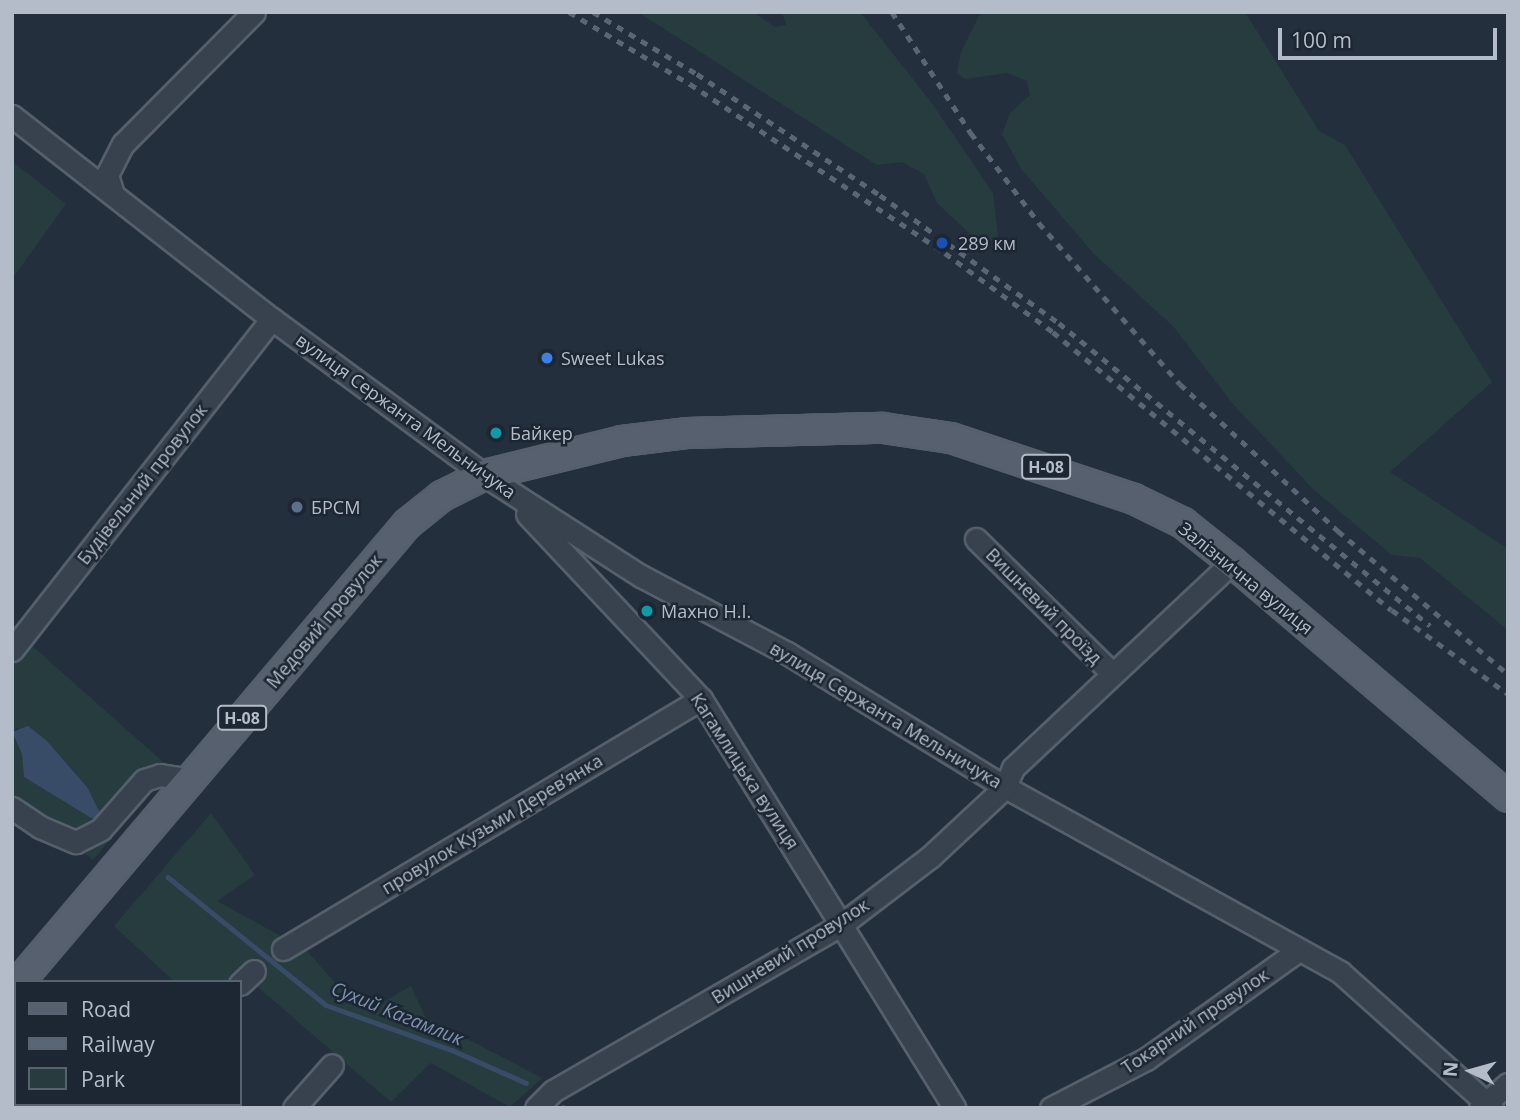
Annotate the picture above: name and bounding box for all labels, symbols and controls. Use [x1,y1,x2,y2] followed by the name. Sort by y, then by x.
[1282,14,1501,58] scale bar
[1291,26,1352,54] text: 100 m
[958,232,1016,254] place label: 289 км
[932,233,952,253] marker: 289 км
[292,329,520,503] street label: вулиця Сержанта Мельничука
[561,347,665,369] place label: Sweet Lukas
[539,350,555,366] marker: Sweet Lukas
[73,399,211,569] street label: Будівельний провулок
[510,422,573,444] place label: Байкер
[488,425,504,441] marker: Байкер
[1020,454,1072,480] road number: Н-08
[311,496,360,518] place label: БРСМ
[289,499,305,515] marker: БРСМ
[1175,517,1317,639] street label: Залізнична вулиця
[982,544,1106,668] street label: Вишневий проїзд
[262,550,386,692] street label: Медовий провулок
[661,600,751,622] place label: Махно Н.І.
[639,603,655,619] marker: Махно Н.І.
[766,637,1006,793] street label: вулиця Сержанта Мельничука
[686,689,804,853] street label: Кагамлицька вулиця
[216,706,268,730] road number: Н-08
[378,749,606,899] street label: провулок Кузьми Деревʼянка
[707,894,873,1008] street label: Вишневий провулок
[1117,964,1273,1078] street label: Токарний провулок
[328,977,466,1051] water label: Сухий Кагамлик
[14,980,242,1106] legend
[81,995,131,1023] text: Road
[81,1030,155,1058] text: Railway
[1436,1036,1506,1106] north arrow
[1436,1060,1464,1078] text: N
[81,1065,125,1093] text: Park

